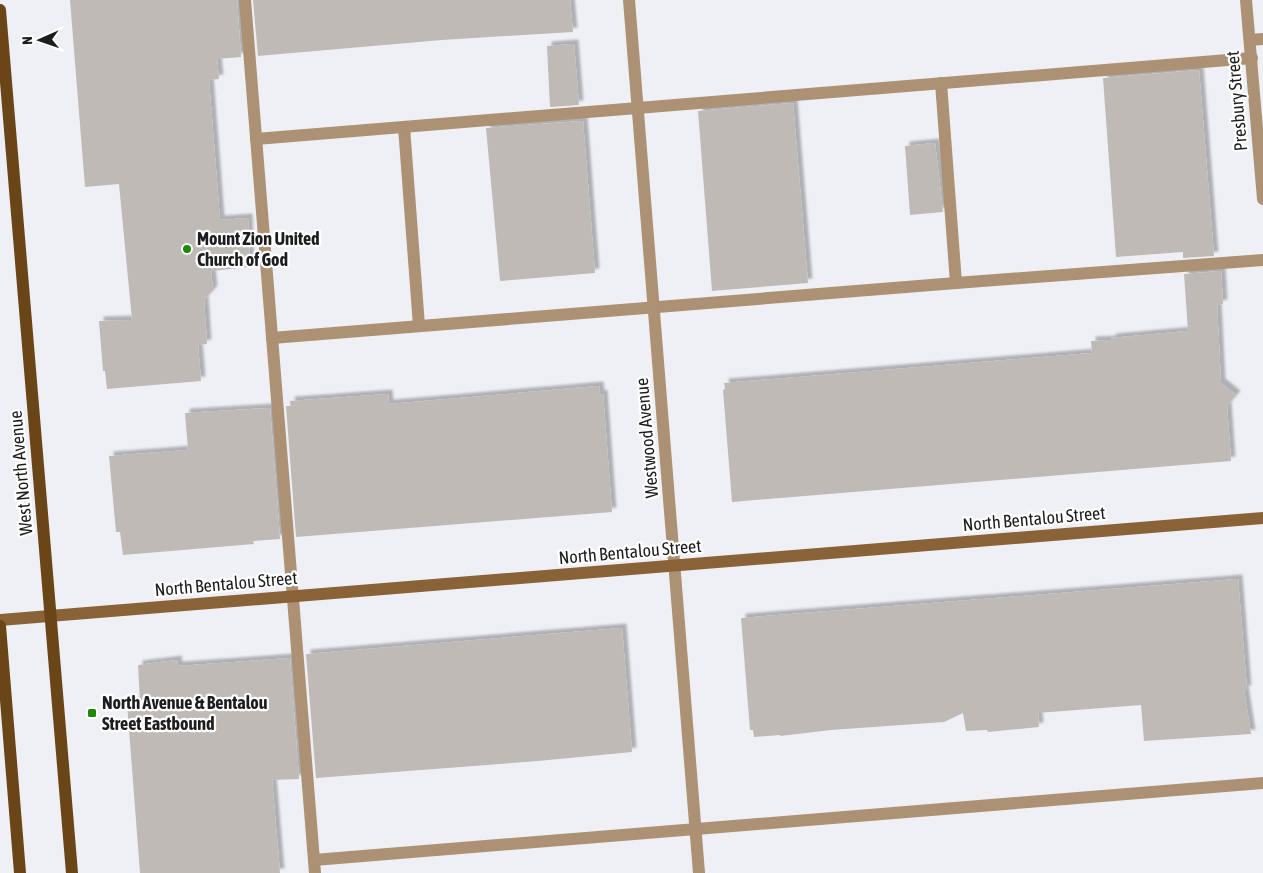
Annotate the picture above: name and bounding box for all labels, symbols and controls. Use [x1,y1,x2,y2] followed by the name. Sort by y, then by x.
[15,15,65,65] north arrow
[19,36,35,45] text: N
[1222,50,1251,152] street label: Presbury Street
[197,228,320,270] place label: Mount Zion United Church of God
[181,243,193,255] marker: Mount Zion United Church of God
[631,377,662,499] street label: Westwood Avenue
[5,410,36,536] street label: West North Avenue
[962,502,1106,535] street label: North Bentalou Street
[558,535,702,568] street label: North Bentalou Street
[154,567,298,600] street label: North Bentalou Street
[102,692,268,734] place label: North Avenue & Bentalou Street Eastbound
[86,707,98,719] marker: North Avenue & Bentalou Street Eastbound

